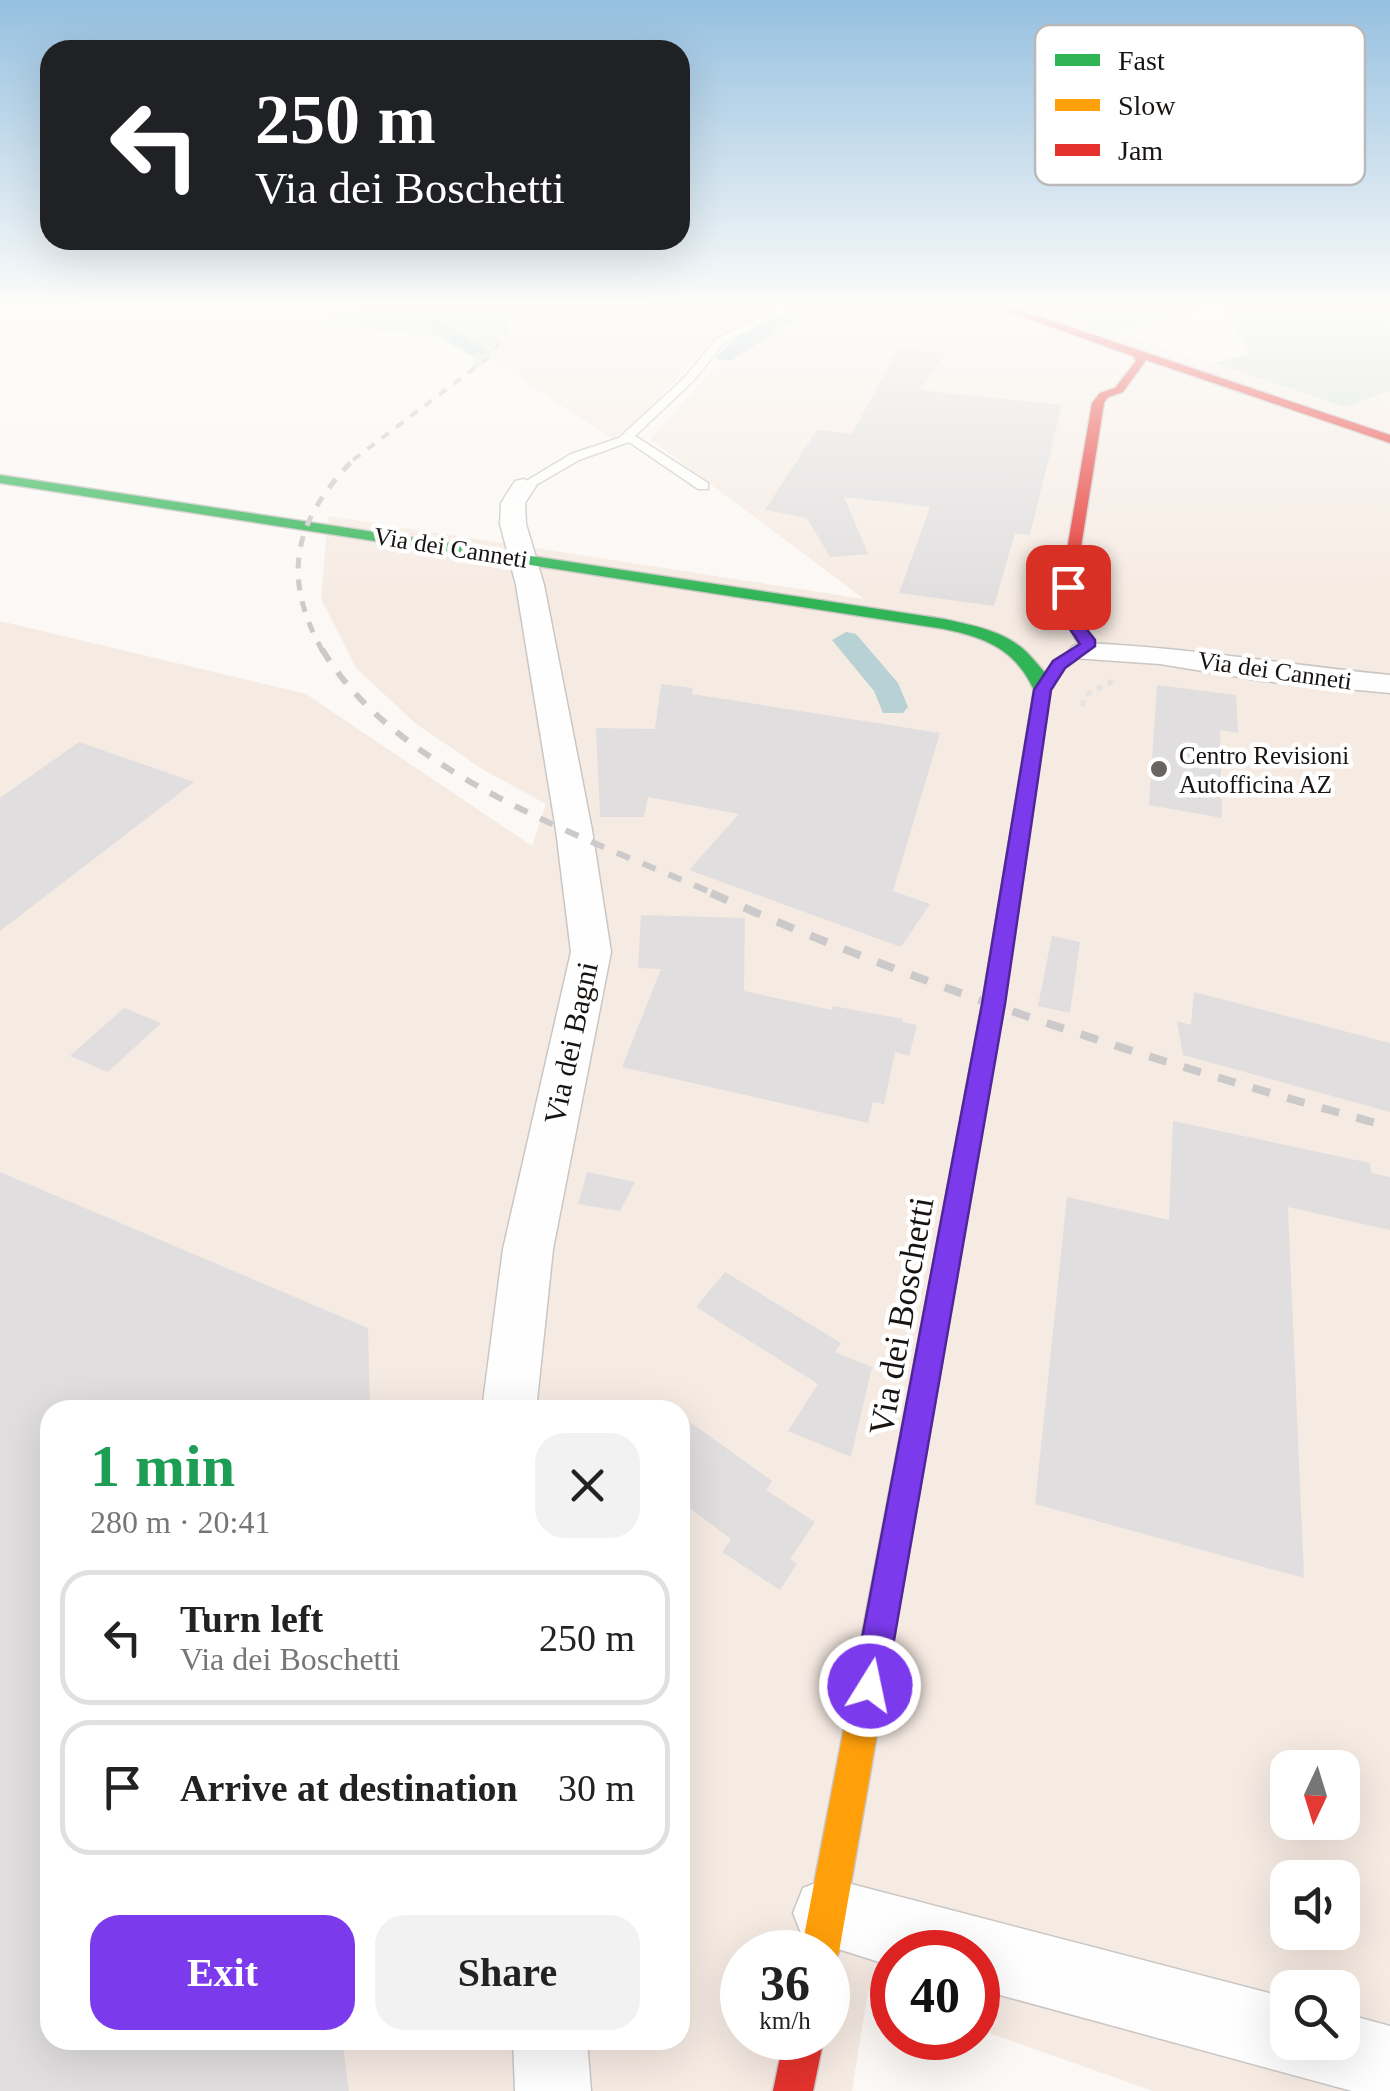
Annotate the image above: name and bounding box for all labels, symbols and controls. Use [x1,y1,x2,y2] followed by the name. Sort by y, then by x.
[1035,25,1365,185] legend
[1118,45,1165,76] text: Fast
[90,80,220,210] icon: left
[255,81,436,158] text: 250 m
[1118,90,1176,121] text: Slow
[1118,135,1163,166] text: Jam
[255,163,565,213] text: Via dei Boschetti
[372,522,530,573] street label: Via dei Canneti
[1026,545,1111,630] pin
[1041,560,1096,615] icon: arrive
[1196,646,1354,695] street label: Via dei Canneti
[1179,742,1349,798] place label: Centro Revisioni Autofficina AZ
[1148,758,1170,780] marker: Centro Revisioni Autofficina AZ
[537,959,604,1127] street label: Via dei Bagni
[861,1194,942,1438] street label: Via dei Boschetti
[90,1433,235,1499] text: 1 min
[535,1433,640,1538] button: close
[90,1504,270,1540] text: 280 m · 20:41
[180,1598,323,1640] text: Turn left
[95,1610,150,1665] icon: left
[539,1617,635,1659] text: 250 m
[818,1634,922,1738] position arrow
[180,1641,400,1677] text: Via dei Boschetti
[1270,1750,1360,1840] north arrow
[1270,1750,1360,2060] map controls
[95,1760,150,1815] icon: arrive
[180,1767,518,1809] text: Arrive at destination
[558,1767,635,1809] text: 30 m
[1270,1860,1360,1950] button: sound
[90,1915,355,2030] button: Exit
[375,1915,640,2030] button: Share
[870,1930,1000,2060] speed limit sign: 40
[760,1955,810,2011] text: 36
[1270,1970,1360,2060] button: search
[759,2007,811,2034] text: km/h

